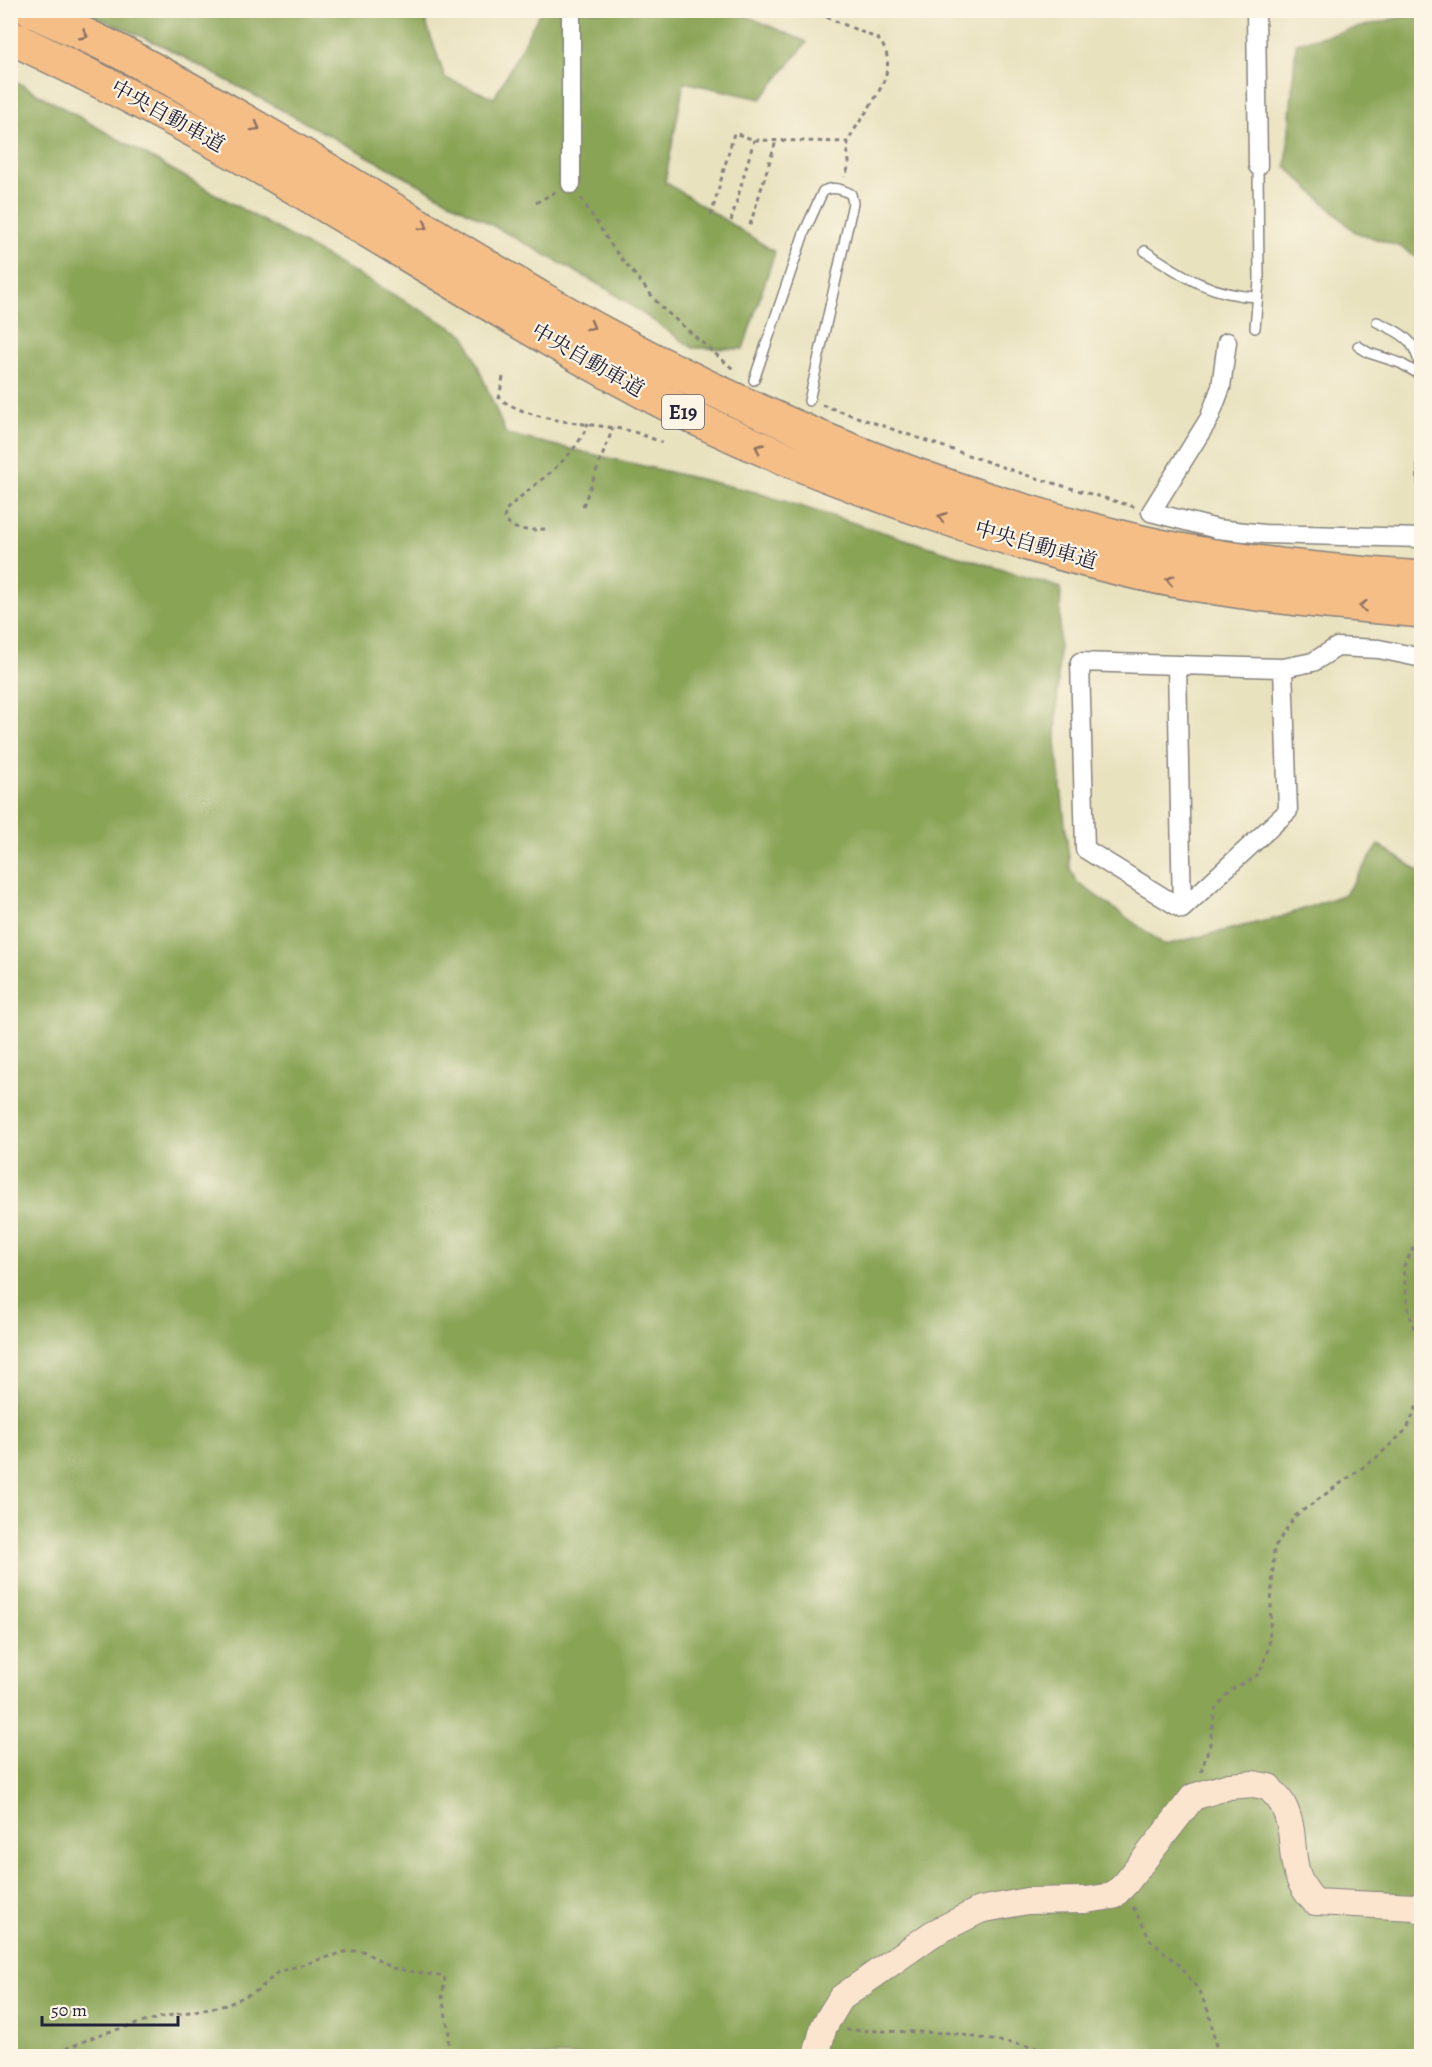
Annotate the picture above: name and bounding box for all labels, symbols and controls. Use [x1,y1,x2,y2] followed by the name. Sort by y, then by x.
[77,28,88,40] one-way arrow
[106,73,230,159] street label: 中央自動車道
[250,120,260,131] one-way arrow
[418,219,428,231] one-way arrow
[526,316,650,404] street label: 中央自動車道
[585,319,596,330] one-way arrow
[662,395,704,429] road number: E19
[755,443,766,455] one-way arrow
[937,512,948,524] one-way arrow
[972,514,1100,576] street label: 中央自動車道
[1165,574,1175,587] one-way arrow
[1359,600,1368,613] one-way arrow
[42,1989,178,2027] scale bar
[51,1998,87,2022] text: 50 m

